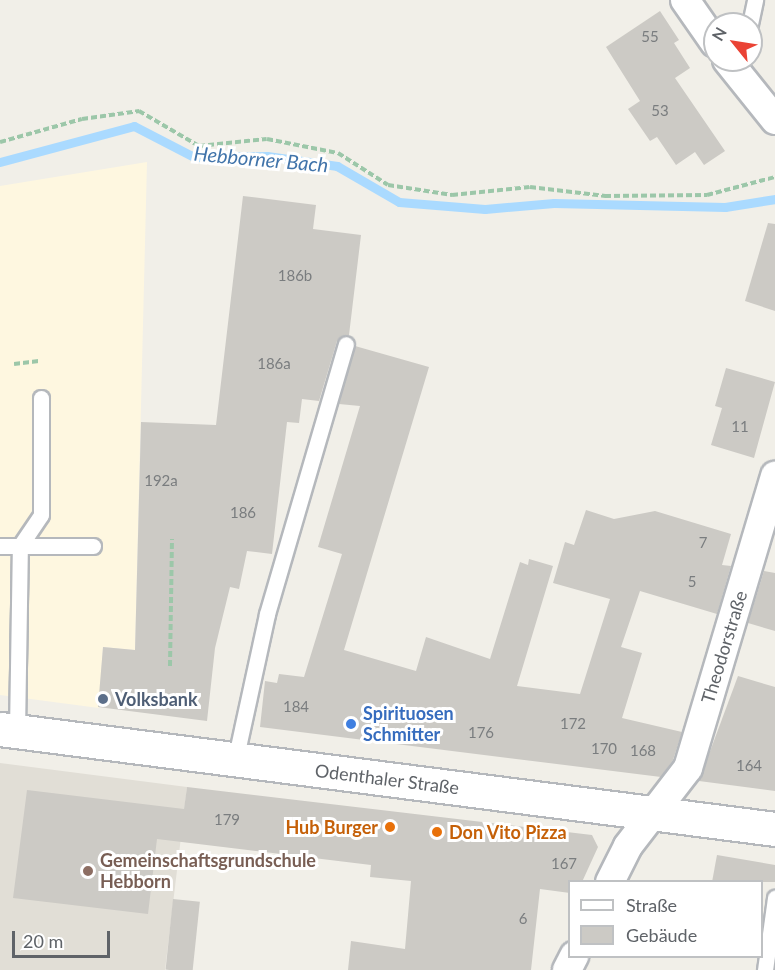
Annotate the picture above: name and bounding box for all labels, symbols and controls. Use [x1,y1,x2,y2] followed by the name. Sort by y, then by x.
[703,12,763,72] north arrow
[707,24,730,44] text: N
[641,28,659,46] house number: 55
[651,102,669,120] house number: 53
[193,141,329,177] water label: Hebborner Bach
[278,267,312,285] house number: 186b
[257,355,291,373] house number: 186a
[731,418,749,436] house number: 11
[144,472,178,490] house number: 192a
[230,504,256,522] house number: 186
[699,534,707,552] house number: 7
[688,573,696,591] house number: 5
[697,588,751,706] street label: Theodorstraße
[115,688,198,710] place label: Volksbank
[96,692,110,706] marker: Volksbank
[283,698,309,716] house number: 184
[363,703,454,746] place label: Spirituosen Schmitter
[560,715,586,733] house number: 172
[344,717,358,731] marker: Spirituosen Schmitter
[468,724,494,742] house number: 176
[591,740,617,758] house number: 170
[630,742,656,760] house number: 168
[736,757,762,775] house number: 164
[314,759,460,799] street label: Odenthaler Straße
[214,811,240,829] house number: 179
[285,816,378,838] place label: Hub Burger
[383,820,397,834] marker: Hub Burger
[449,821,567,843] place label: Don Vito Pizza
[430,825,444,839] marker: Don Vito Pizza
[100,850,316,892] place label: Gemeinschaftsgrundschule Hebborn
[551,855,577,873] house number: 167
[81,864,95,878] marker: Gemeinschaftsgrundschule Hebborn
[568,880,763,958] legend
[626,894,677,916] text: Straße
[519,910,527,928] house number: 6
[15,919,112,957] scale bar
[626,924,697,946] text: Gebäude
[23,930,63,952] text: 20 m

